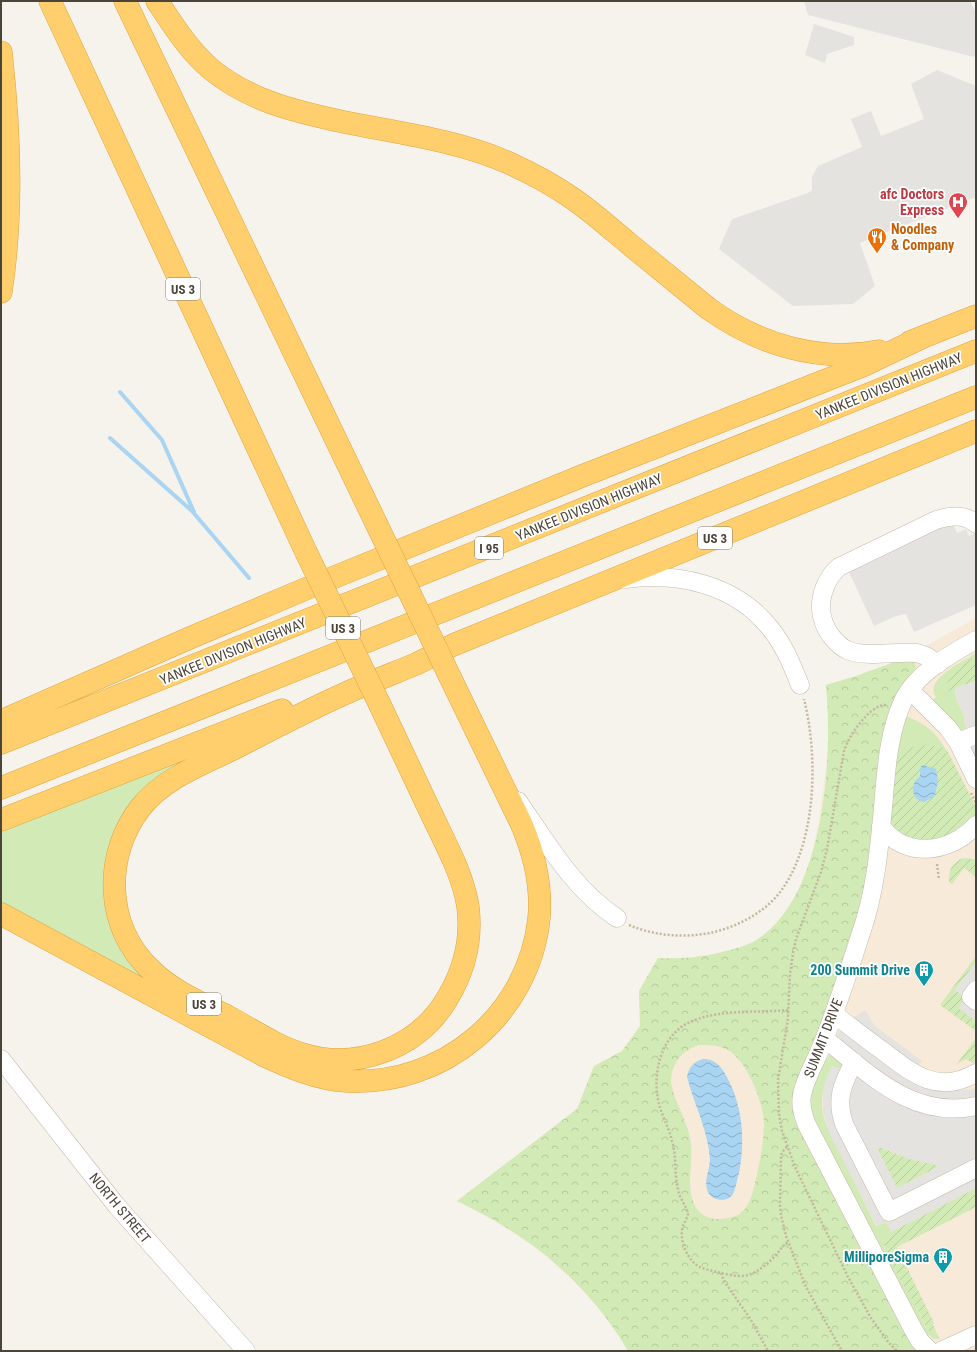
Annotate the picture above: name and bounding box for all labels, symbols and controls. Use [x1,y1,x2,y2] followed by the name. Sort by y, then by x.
[880,186,944,218] place label: afc Doctors Express
[947,191,969,219] hospital icon: afc Doctors Express
[891,221,955,253] place label: Noodles & Company
[866,226,888,254] restaurant icon: Noodles & Company
[166,278,200,300] road number: US 3
[813,349,965,423] street label: YANKEE DIVISION HIGHWAY
[513,470,665,544] street label: YANKEE DIVISION HIGHWAY
[698,527,732,549] road number: US 3
[475,537,503,559] road number: I 95
[157,614,309,688] street label: YANKEE DIVISION HIGHWAY
[326,617,360,639] road number: US 3
[913,959,935,987] building icon: 200 Summit Drive
[810,962,910,978] place label: 200 Summit Drive
[187,993,221,1015] road number: US 3
[801,996,845,1080] street label: SUMMIT DRIVE
[86,1170,154,1246] street label: NORTH STREET
[932,1246,954,1274] building icon: MilliporeSigma
[844,1249,929,1265] place label: MilliporeSigma

